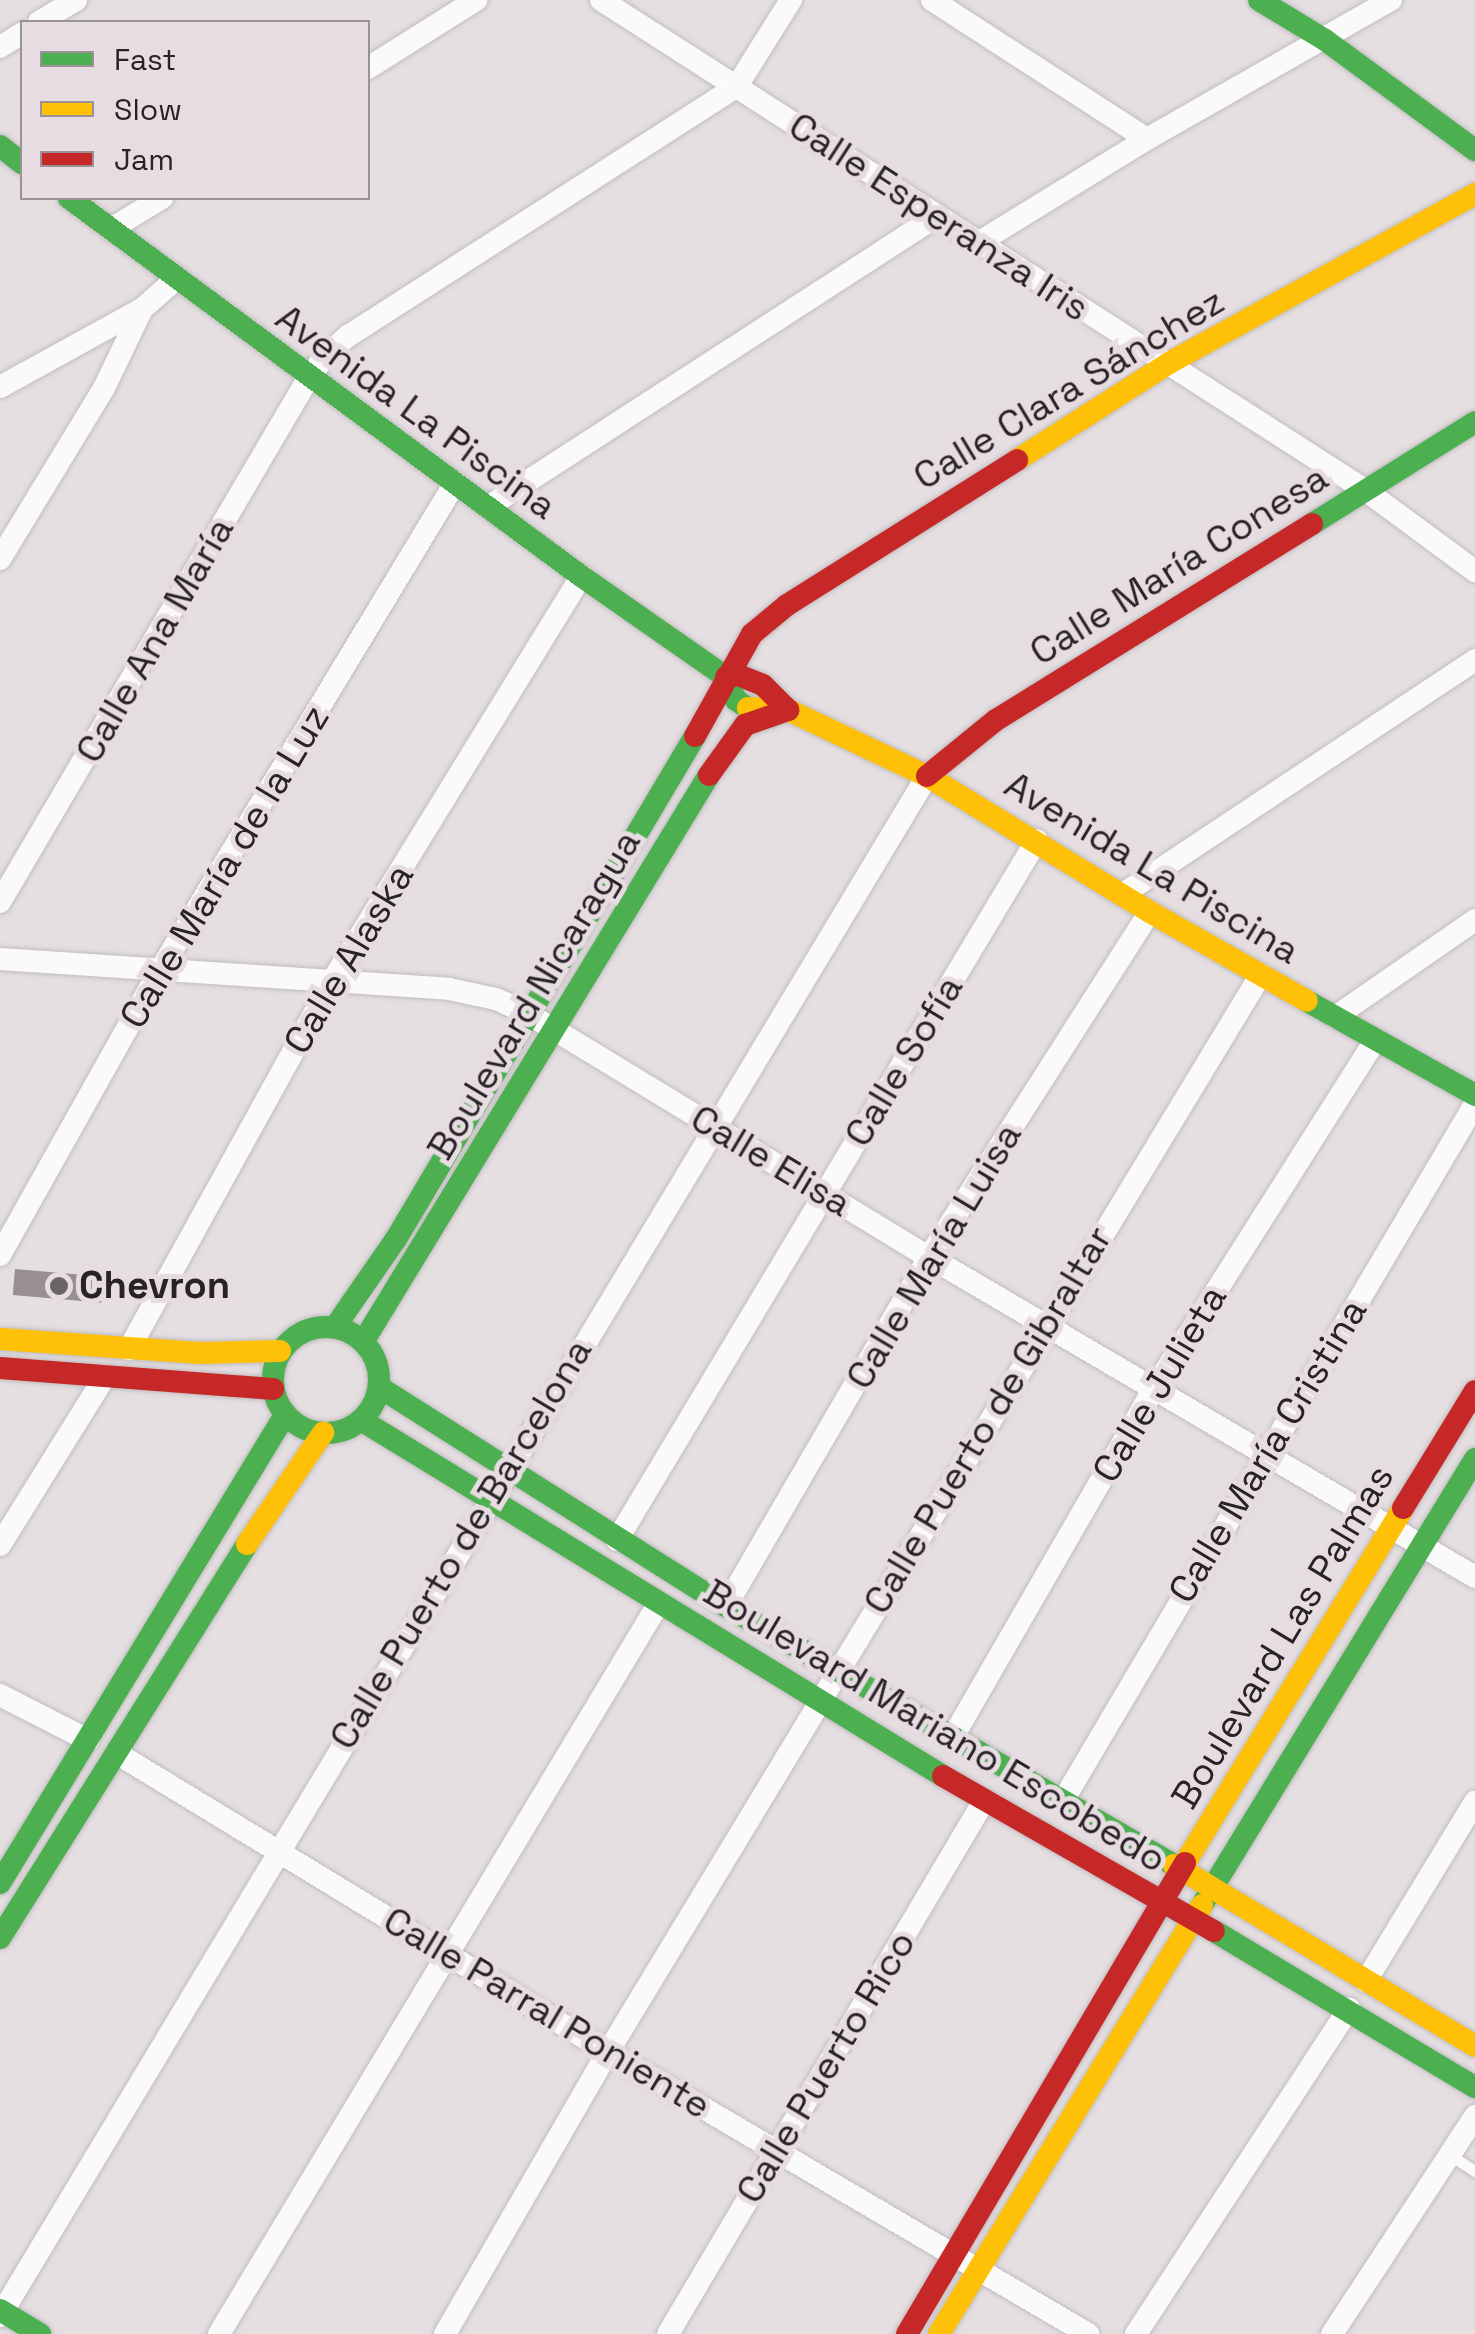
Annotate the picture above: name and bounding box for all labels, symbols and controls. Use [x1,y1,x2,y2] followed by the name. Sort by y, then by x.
[20,20,370,200] legend
[114,40,176,79] text: Fast
[114,90,182,129] text: Slow
[780,103,1098,331] street label: Calle Esperanza Iris
[114,140,174,179] text: Jam
[906,278,1232,500] street label: Calle Clara Sánchez
[267,295,565,529] street label: Avenida La Piscina
[1022,455,1336,675] street label: Calle María Conesa
[66,509,244,771] street label: Calle Ana María
[111,697,339,1037] street label: Calle María de la Luz
[996,762,1308,974] street label: Avenida La Piscina
[418,822,650,1168] street label: Boulevard Nicaragua
[274,856,424,1062] street label: Calle Alaska
[835,967,973,1155] street label: Calle Sofía
[683,1095,859,1227] street label: Calle Elisa
[837,1115,1031,1397] street label: Calle María Luisa
[854,1218,1122,1622] street label: Calle Puerto de Gibraltar
[79,1263,230,1309] place label: Chevron
[48,1275,70,1297] marker: Chevron
[1083,1277,1237,1491] street label: Calle Julieta
[1159,1291,1377,1611] street label: Calle María Cristina
[320,1331,602,1757] street label: Calle Puerto de Barcelona
[1162,1457,1404,1817] street label: Boulevard Las Palmas
[695,1570,1175,1882] street label: Boulevard Mariano Escobedo
[375,1897,719,2129] street label: Calle Parral Poniente
[727,1923,925,2211] street label: Calle Puerto Rico

